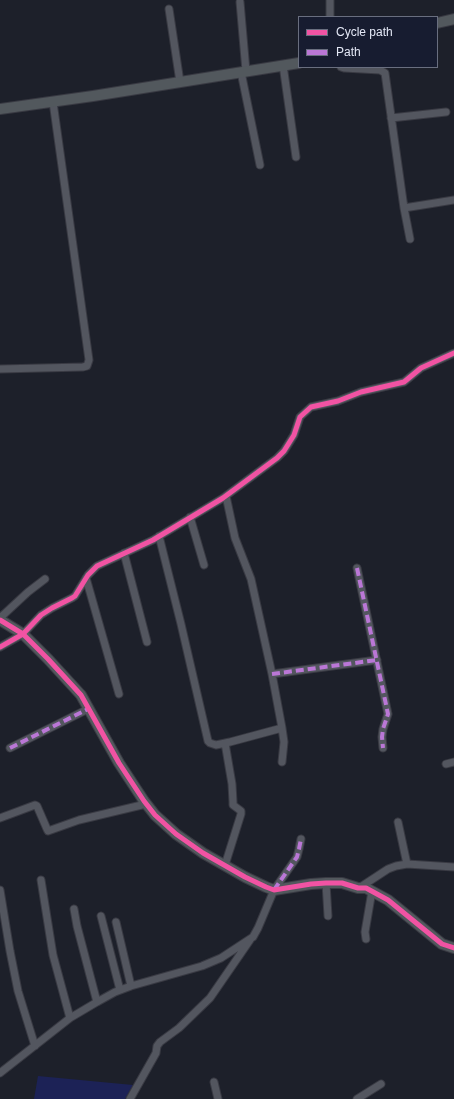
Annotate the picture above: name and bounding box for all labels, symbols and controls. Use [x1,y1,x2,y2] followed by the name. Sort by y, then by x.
[298,16,438,68] legend
[336,25,393,39] text: Cycle path
[336,45,361,59] text: Path

